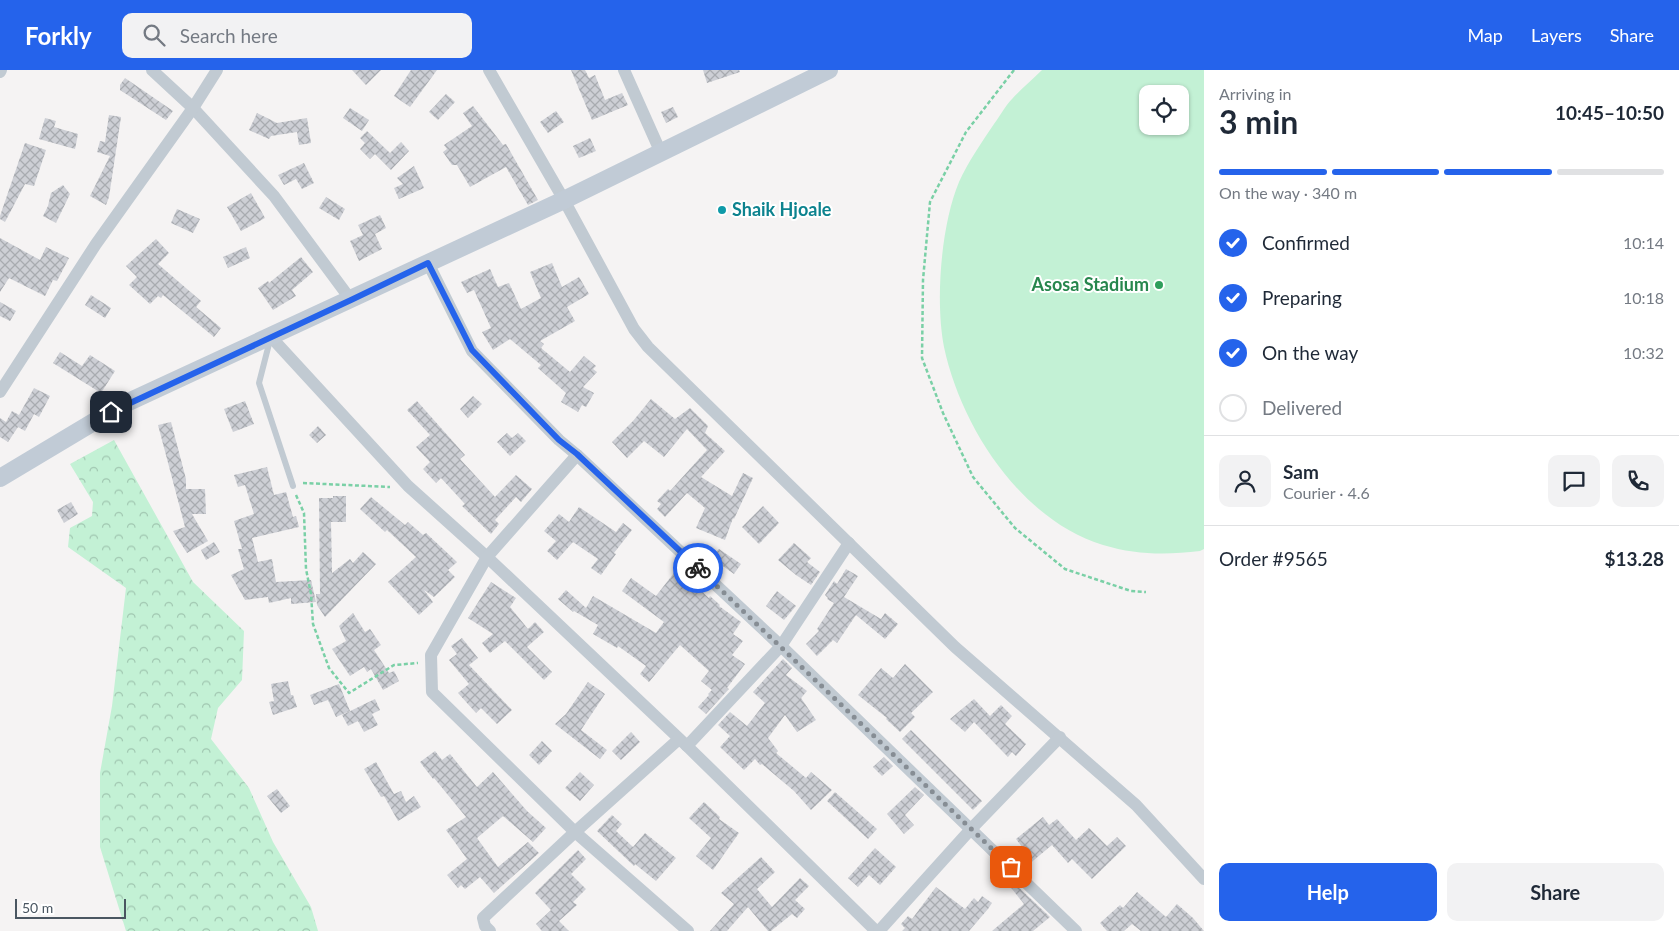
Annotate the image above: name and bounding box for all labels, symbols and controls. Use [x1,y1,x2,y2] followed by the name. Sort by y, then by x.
[122,13,472,58] search box
[25,21,92,50] text: Forkly
[140,21,168,49] icon: search
[180,24,278,47] text: Search here
[1467,24,1503,46] text: Map
[1531,24,1582,46] text: Layers
[1610,24,1654,46] text: Share
[1219,84,1292,103] text: Arriving in
[1139,85,1189,135] map controls
[1139,85,1189,135] button: locate
[1555,101,1664,124] text: 10:45–10:50
[1219,102,1298,141] text: 3 min
[1219,183,1357,202] text: On the way · 340 m
[732,198,832,220] place label: Shaik Hjoale
[716,204,728,216] marker: Shaik Hjoale
[1219,229,1247,257] icon: check
[1262,231,1350,254] text: Confirmed
[1623,233,1664,252] text: 10:14
[1031,273,1149,295] place label: Asosa Stadium
[1153,279,1165,291] marker: Asosa Stadium
[1219,284,1247,312] icon: check
[1262,286,1342,309] text: Preparing
[1623,288,1664,307] text: 10:18
[1219,339,1247,367] icon: check
[1262,341,1358,364] text: On the way
[1623,343,1664,362] text: 10:32
[90,391,132,433] pin
[1262,396,1342,419] text: Delivered
[97,398,125,426] icon: home
[1219,455,1271,507] button: person
[1548,455,1600,507] button: chat
[1612,455,1664,507] button: phone
[1283,460,1319,483] text: Sam
[1283,483,1370,502] text: Courier · 4.6
[673,543,723,593] courier
[1219,547,1328,570] text: Order #9565
[1604,547,1664,570] text: $13.28
[684,554,712,582] icon: bike
[990,846,1032,888] pin
[997,853,1025,881] icon: bag
[1219,863,1437,921] button: Help
[1447,863,1664,921] button: Share
[15,896,126,919] scale bar
[22,899,53,916] text: 50 m

